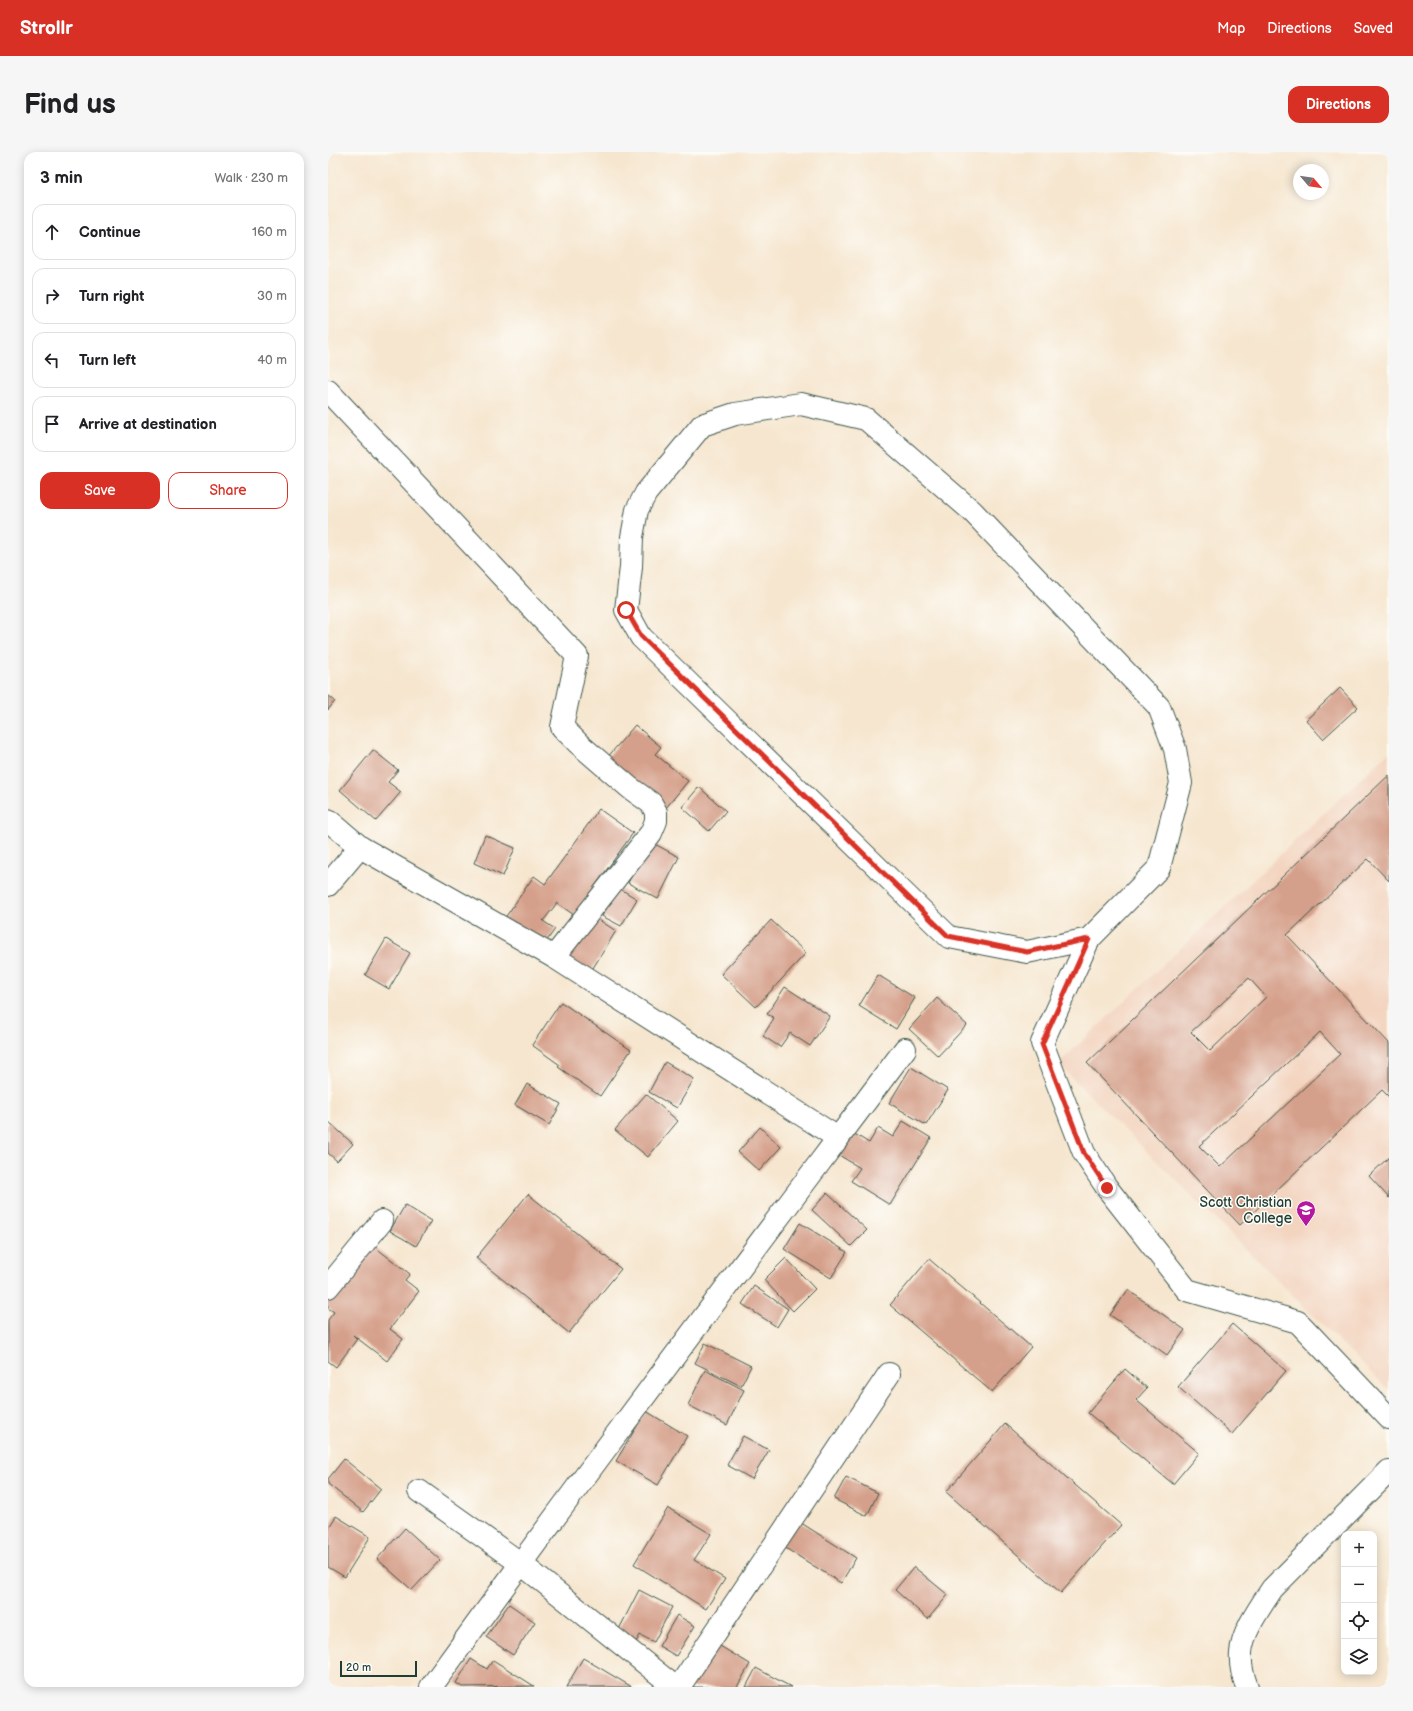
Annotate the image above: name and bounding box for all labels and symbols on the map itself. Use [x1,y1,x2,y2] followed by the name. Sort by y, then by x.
[1293,164,1329,200] north arrow
[617,601,635,619] route start
[1098,1179,1116,1197] route end
[1200,1194,1292,1227] place label: Scott Christian College
[1295,1199,1317,1227] school or university icon: Scott Christian College
[340,1659,417,1678] scale bar

